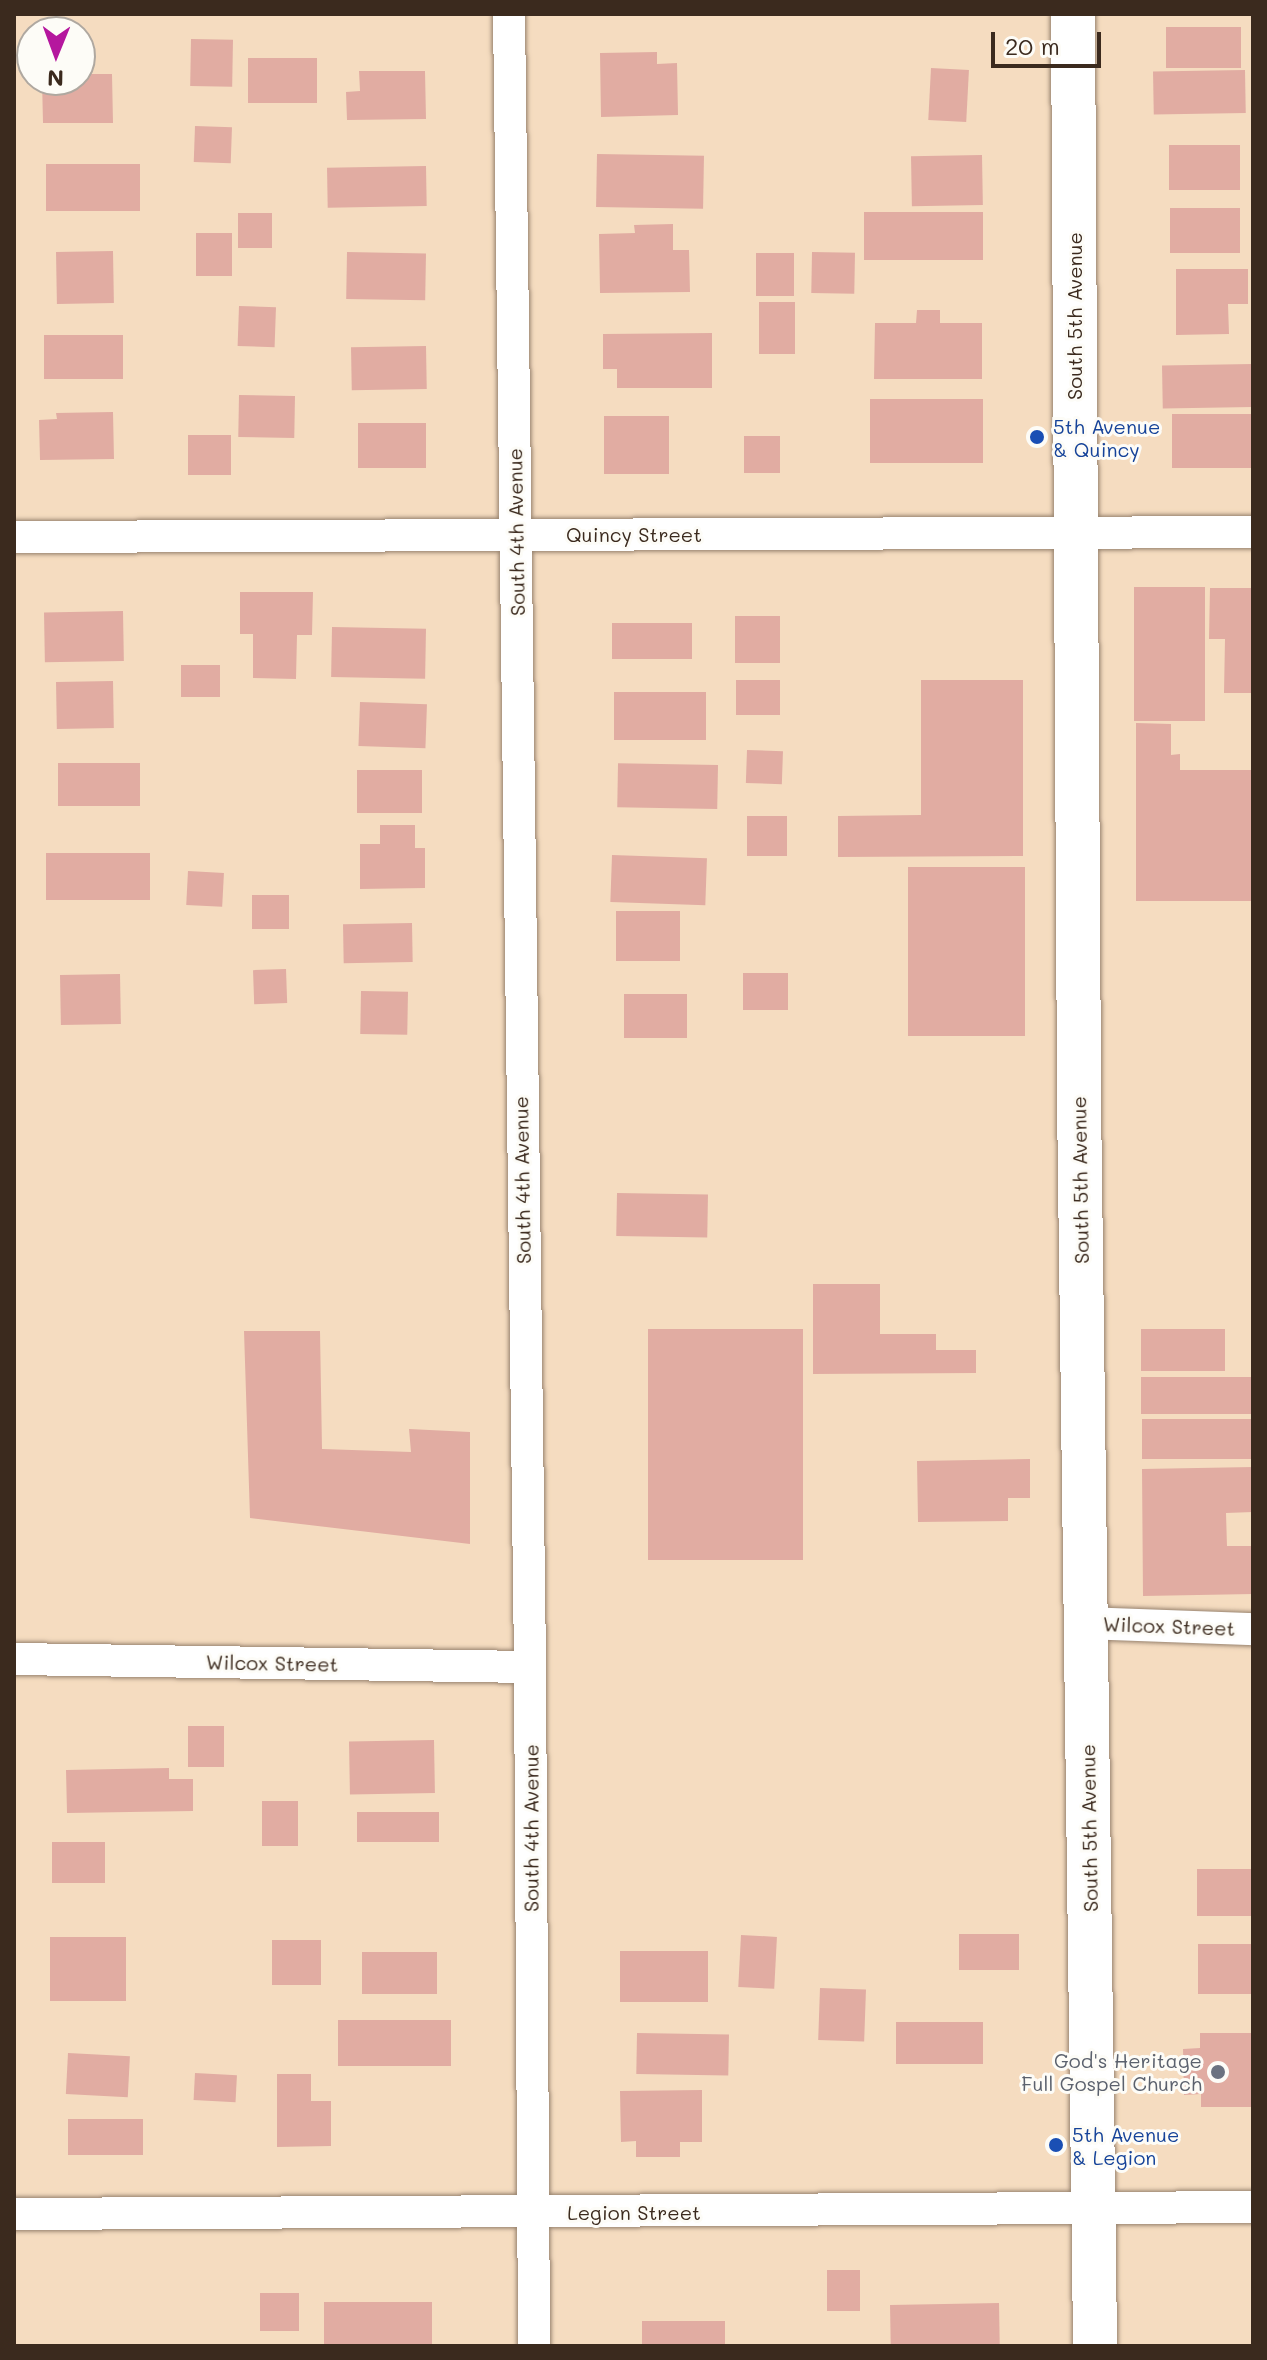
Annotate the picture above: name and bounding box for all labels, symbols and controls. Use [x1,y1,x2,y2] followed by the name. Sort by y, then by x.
[16,16,96,96] north arrow
[995,16,1105,66] scale bar
[1005,30,1060,61] text: 20 m
[47,64,64,93] text: N
[1062,232,1086,400] street label: South 5th Avenue
[1053,414,1160,461] place label: 5th Avenue & Quincy
[1028,428,1046,446] marker: 5th Avenue & Quincy
[503,448,529,616] street label: South 4th Avenue
[566,522,702,546] street label: Quincy Street
[509,1096,535,1264] street label: South 4th Avenue
[1067,1096,1093,1264] street label: South 5th Avenue
[1102,1612,1236,1640] street label: Wilcox Street
[206,1650,338,1676] street label: Wilcox Street
[519,1744,543,1912] street label: South 4th Avenue
[1076,1744,1102,1912] street label: South 5th Avenue
[1021,2048,1202,2095] place label: God's Heritage Full Gospel Church
[1209,2063,1227,2081] marker: God's Heritage Full Gospel Church
[1072,2122,1179,2169] place label: 5th Avenue & Legion
[1047,2136,1065,2154] marker: 5th Avenue & Legion
[567,2200,701,2224] street label: Legion Street

